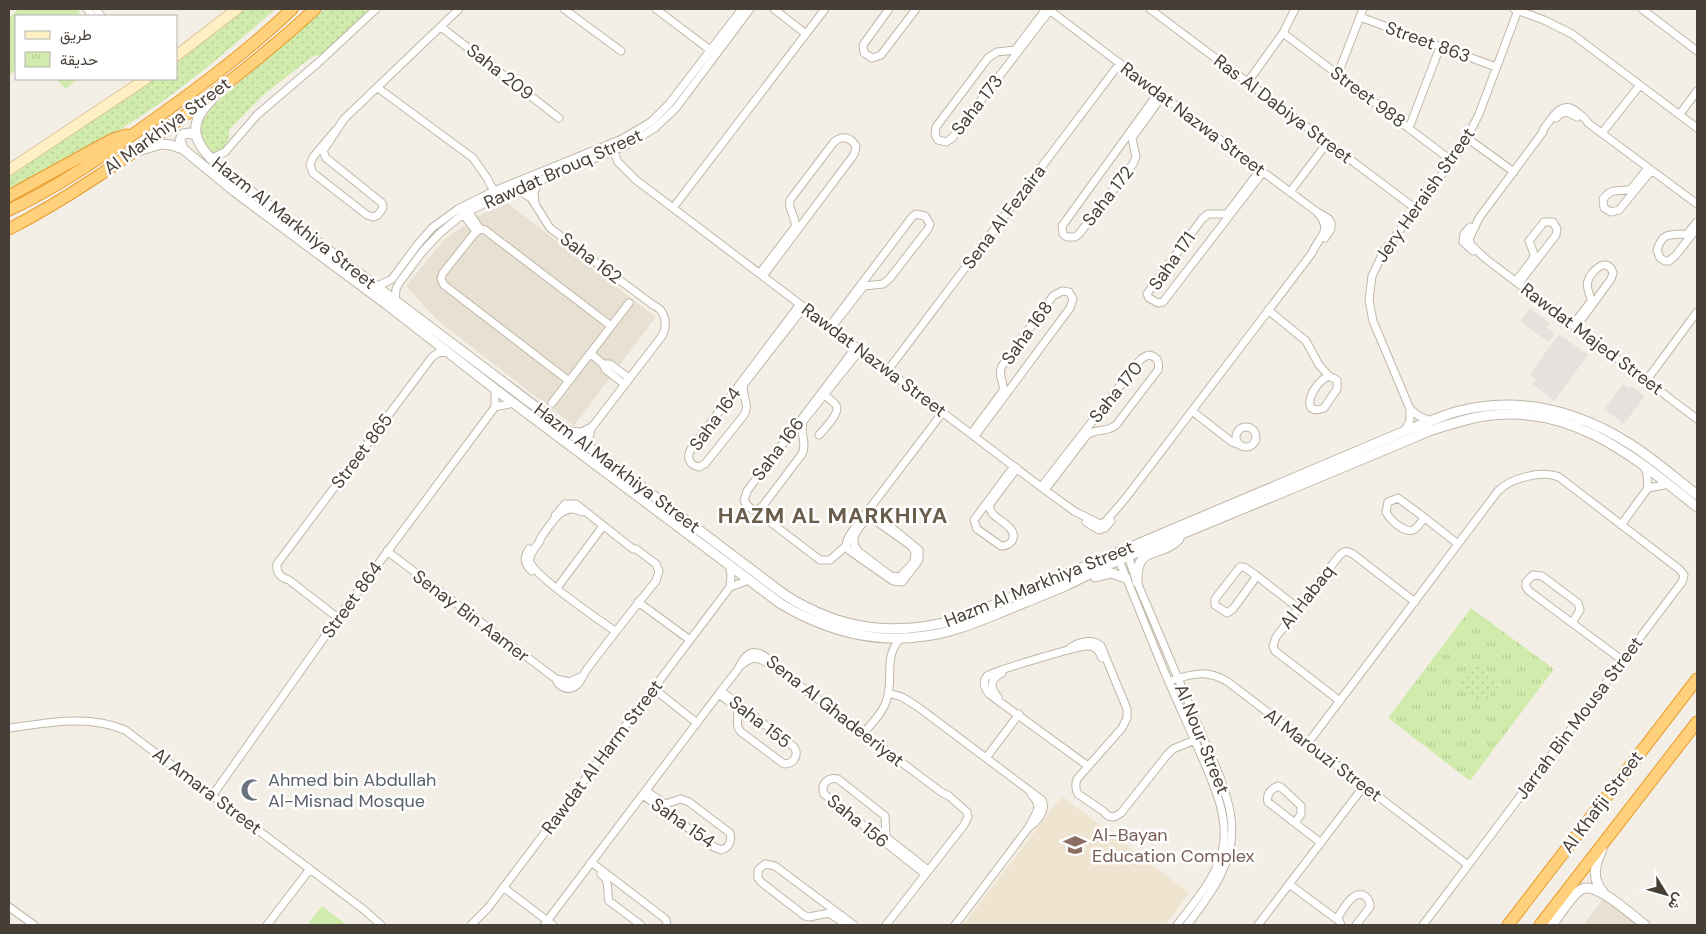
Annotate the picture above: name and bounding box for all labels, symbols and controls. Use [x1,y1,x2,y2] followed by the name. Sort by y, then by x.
[15,15,178,80] legend
[1382,16,1474,68] street label: Street 863
[60,25,92,45] text: طريق
[461,38,539,106] street label: Saha 209
[1209,49,1357,169] street label: Ras Al Dabiya Street
[60,50,98,70] text: حديقة
[1116,57,1270,181] street label: Rawdat Nazwa Street
[1325,61,1411,133] street label: Street 988
[946,70,1008,140] street label: Saha 173
[99,72,235,180] street label: Al Markhiya Street
[480,123,646,215] street label: Rawdat Brouq Street
[1370,123,1480,267] street label: Jery Heraish Street
[207,151,381,295] street label: Hazm Al Markhiya Street
[957,160,1051,274] street label: Sena Al Fezaira
[1077,161,1139,231] street label: Saha 172
[555,227,627,289] street label: Saha 162
[1143,227,1201,295] street label: Saha 171
[1516,277,1668,401] street label: Rawdat Majed Street
[996,296,1058,370] street label: Saha 168
[797,298,951,422] street label: Rawdat Nazwa Street
[1084,356,1148,428] street label: Saha 170
[684,382,746,456] street label: Saha 164
[529,398,705,538] street label: Hazm Al Markhiya Street
[326,408,398,494] street label: Street 865
[746,412,810,486] street label: Saha 166
[718,501,948,530] district label: HAZM AL MARKHIYA
[941,535,1137,633] street label: Hazm Al Markhiya Street
[316,557,388,643] street label: Street 864
[1274,560,1340,634] street label: Al Habaq
[408,564,534,668] street label: Senay Bin Aamer
[1510,632,1648,804] street label: Jarrah Bin Mousa Street
[761,650,909,772] street label: Sena Al Ghadeeriyat
[536,675,668,839] street label: Rawdat Al Harm Street
[1169,680,1235,798] street label: Al Nour Street
[724,690,796,754] street label: Saha 155
[1259,703,1387,807] street label: Al Marouzi Street
[148,742,266,840] street label: Al Amara Street
[1556,746,1648,858] street label: Al Khafji Street
[268,768,436,813] place label: Ahmed bin Abdullah Al-Misnad Mosque
[239,777,265,803] mosque icon: Ahmed bin Abdullah Al-Misnad Mosque
[822,789,894,853] street label: Saha 156
[646,792,720,854] street label: Saha 154
[1092,823,1254,868] place label: Al-Bayan Education Complex
[1062,832,1088,858] school or university icon: Al-Bayan Education Complex
[1641,869,1691,919] north arrow
[1664,890,1689,914] text: ش

